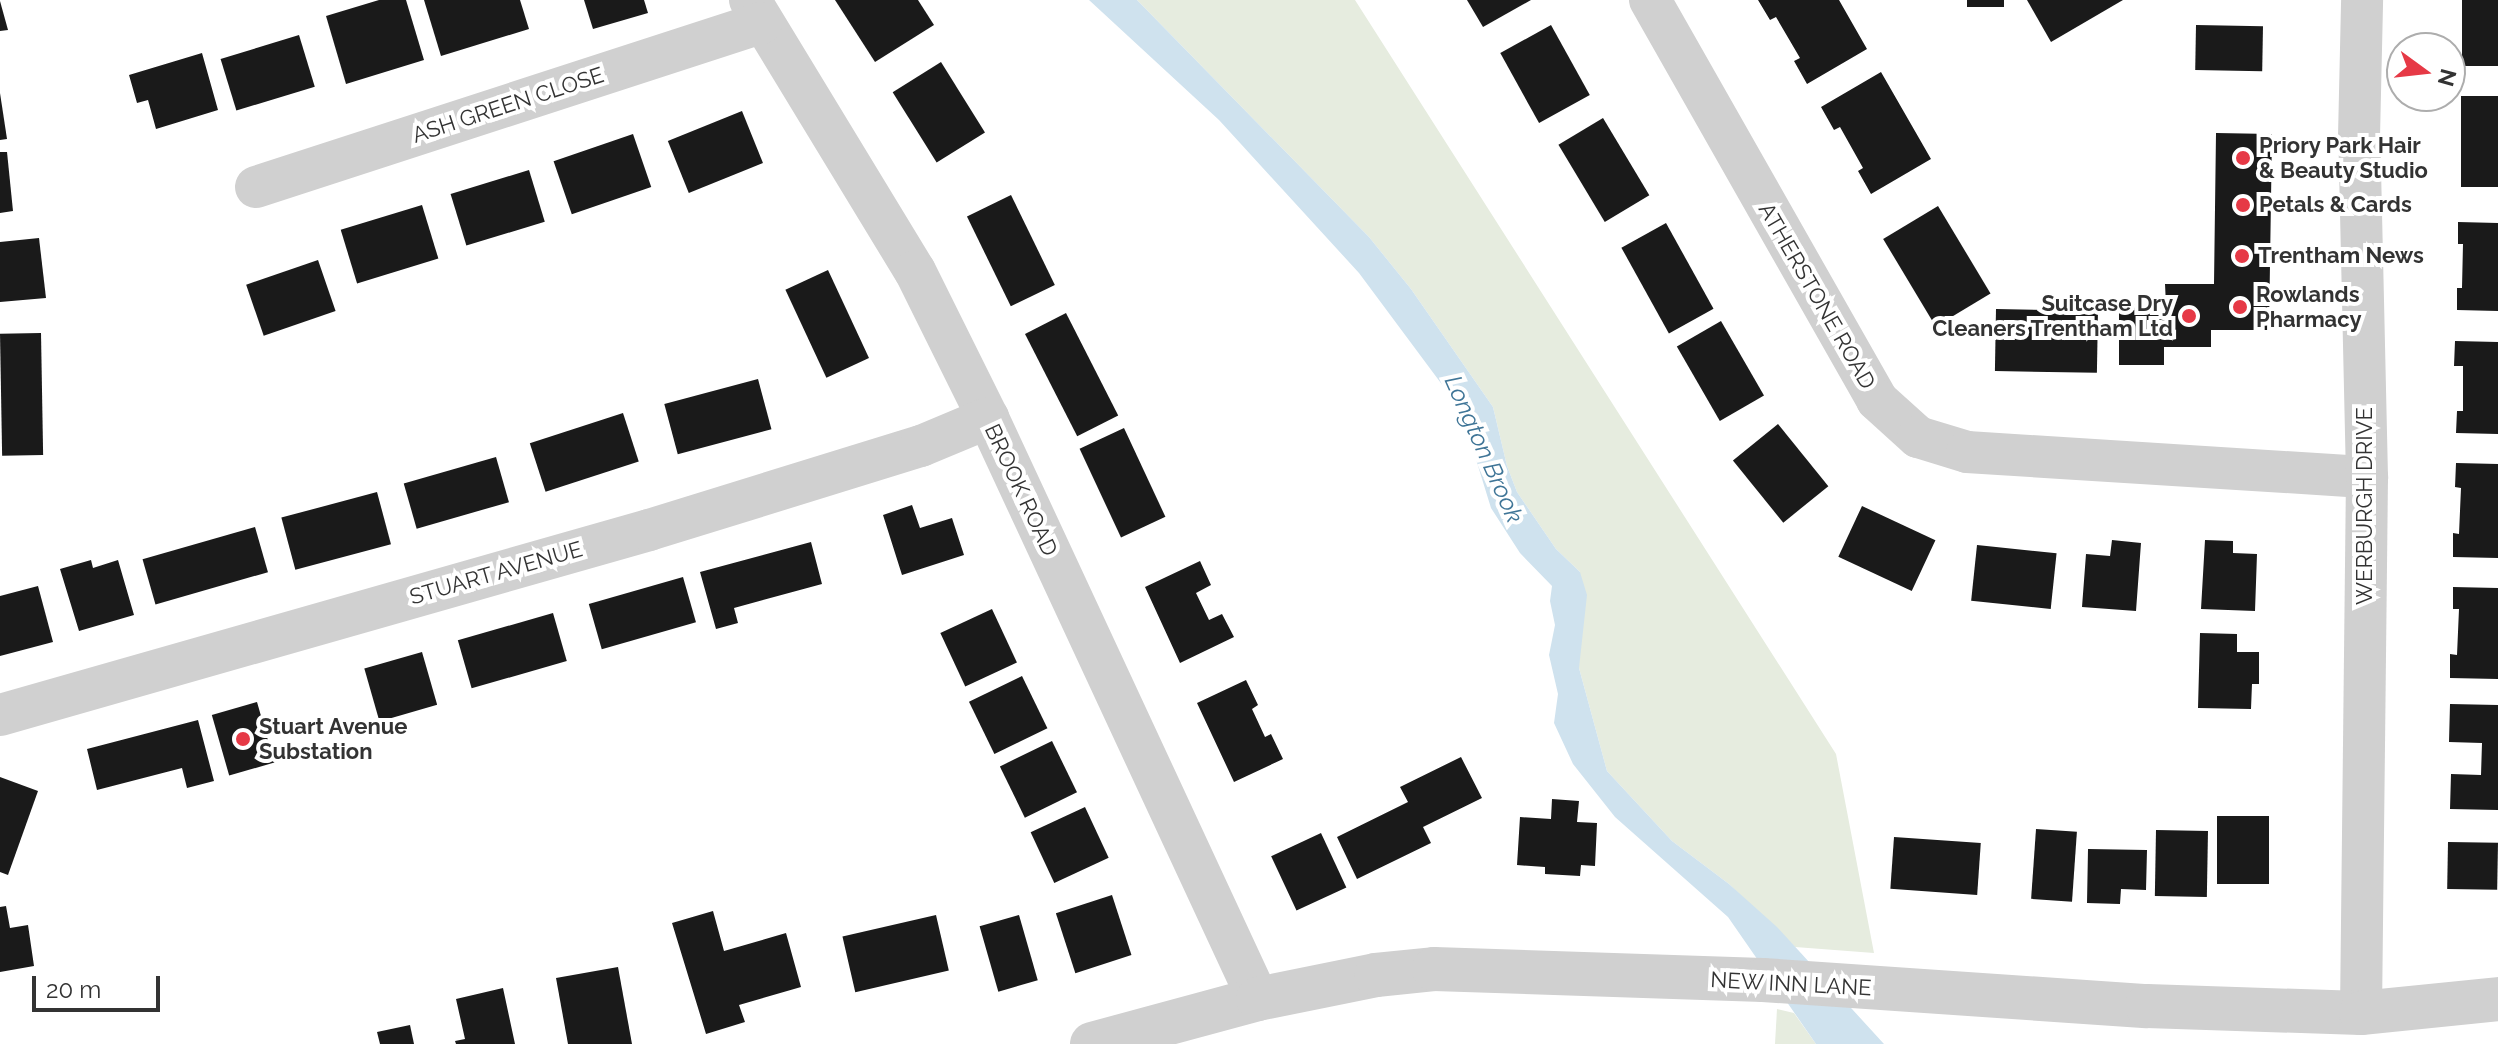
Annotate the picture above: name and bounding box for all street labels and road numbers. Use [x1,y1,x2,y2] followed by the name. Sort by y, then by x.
[409,62,607,148] street label: ASH GREEN CLOSE
[1753,198,1881,394] street label: ATHERSTONE ROAD
[2352,407,2378,605] street label: WERBURGH DRIVE
[979,420,1063,560] street label: BROOK ROAD
[406,536,586,610] street label: STUART AVENUE
[1709,967,1873,1001] street label: NEW INN LANE

